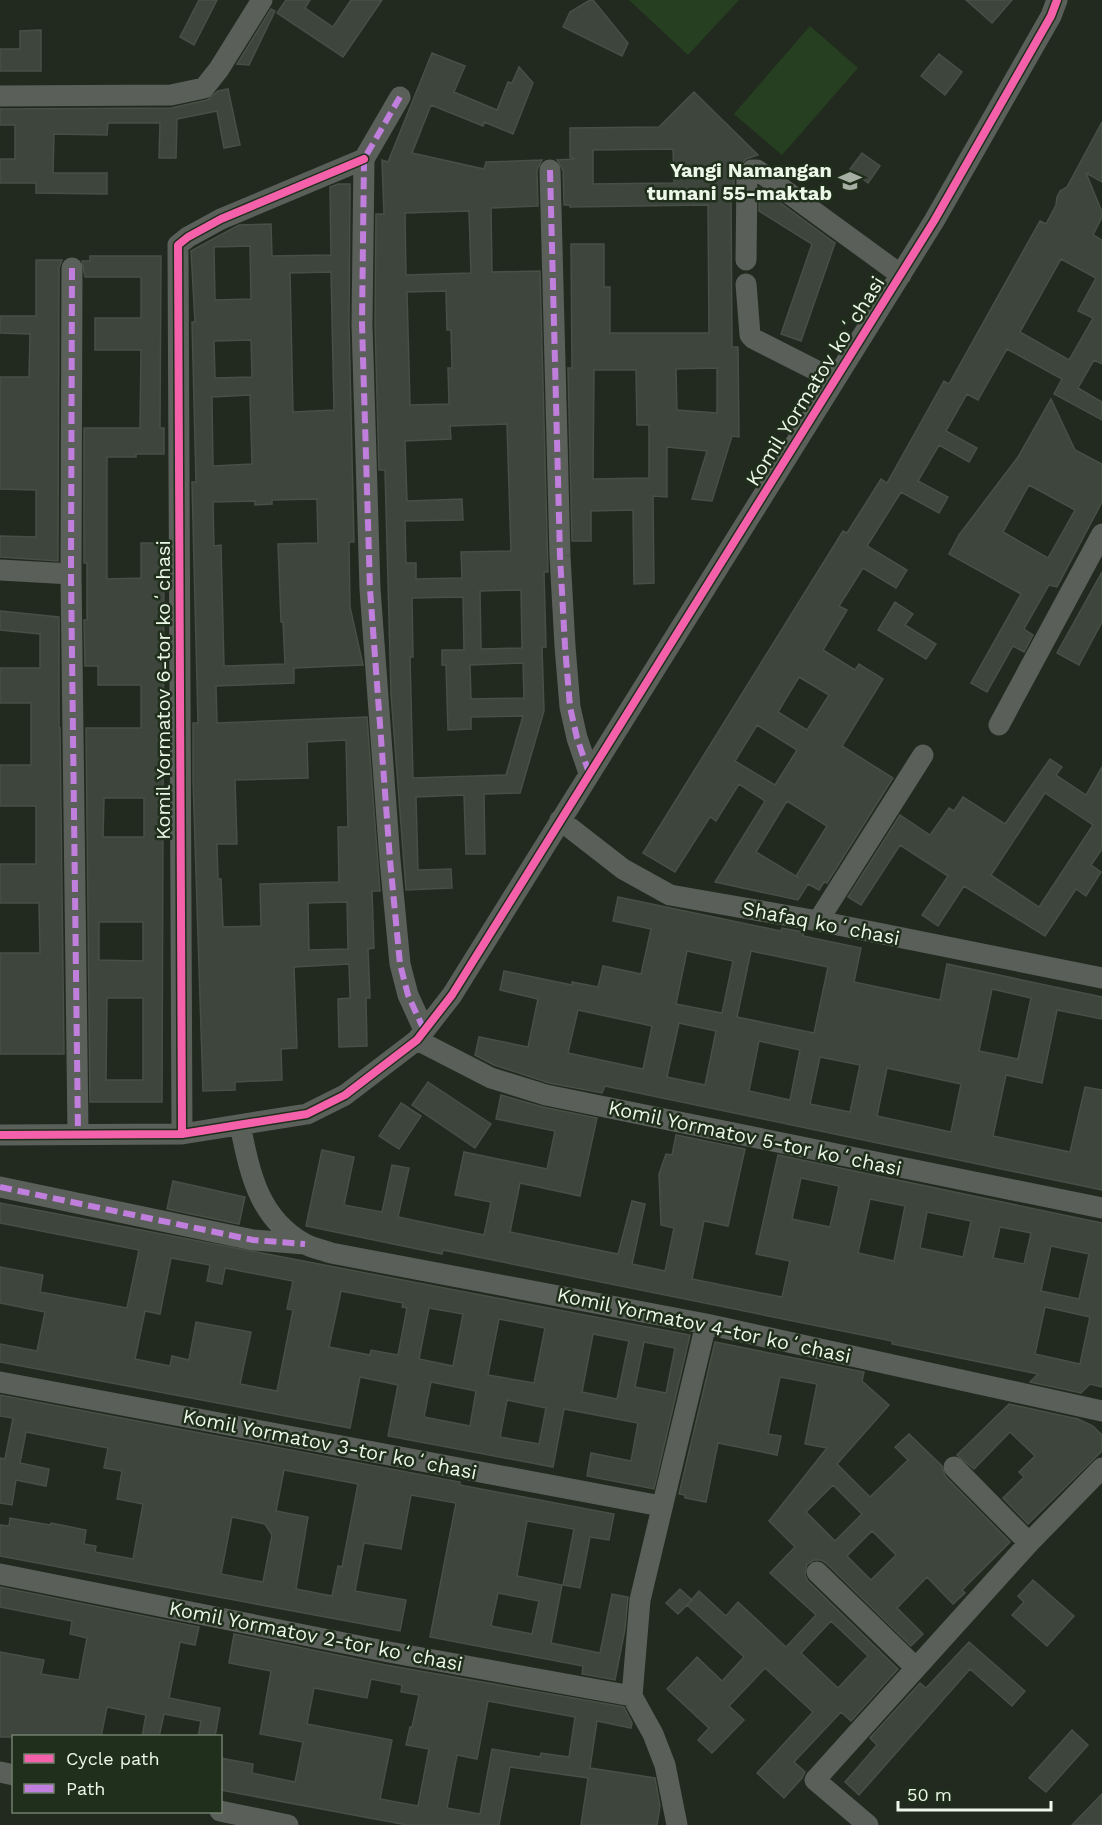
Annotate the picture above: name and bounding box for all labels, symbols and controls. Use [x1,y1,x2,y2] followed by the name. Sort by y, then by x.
[647,158,832,205] place label: Yangi Namangan tumani 55-maktab
[837,168,863,194] school or university icon: Yangi Namangan tumani 55-maktab
[740,272,890,490] street label: Komil Yormatov koʻchasi
[151,540,175,840] street label: Komil Yormatov 6-tor koʻchasi
[740,896,902,950] street label: Shafaq koʻchasi
[606,1095,904,1181] street label: Komil Yormatov 5-tor koʻchasi
[555,1282,853,1368] street label: Komil Yormatov 4-tor koʻchasi
[181,1404,479,1484] street label: Komil Yormatov 3-tor koʻchasi
[167,1596,465,1676] street label: Komil Yormatov 2-tor koʻchasi
[12,1735,222,1813] legend
[66,1748,160,1769] text: Cycle path
[898,1774,1051,1812] scale bar
[66,1778,106,1799] text: Path
[907,1784,952,1805] text: 50 m

